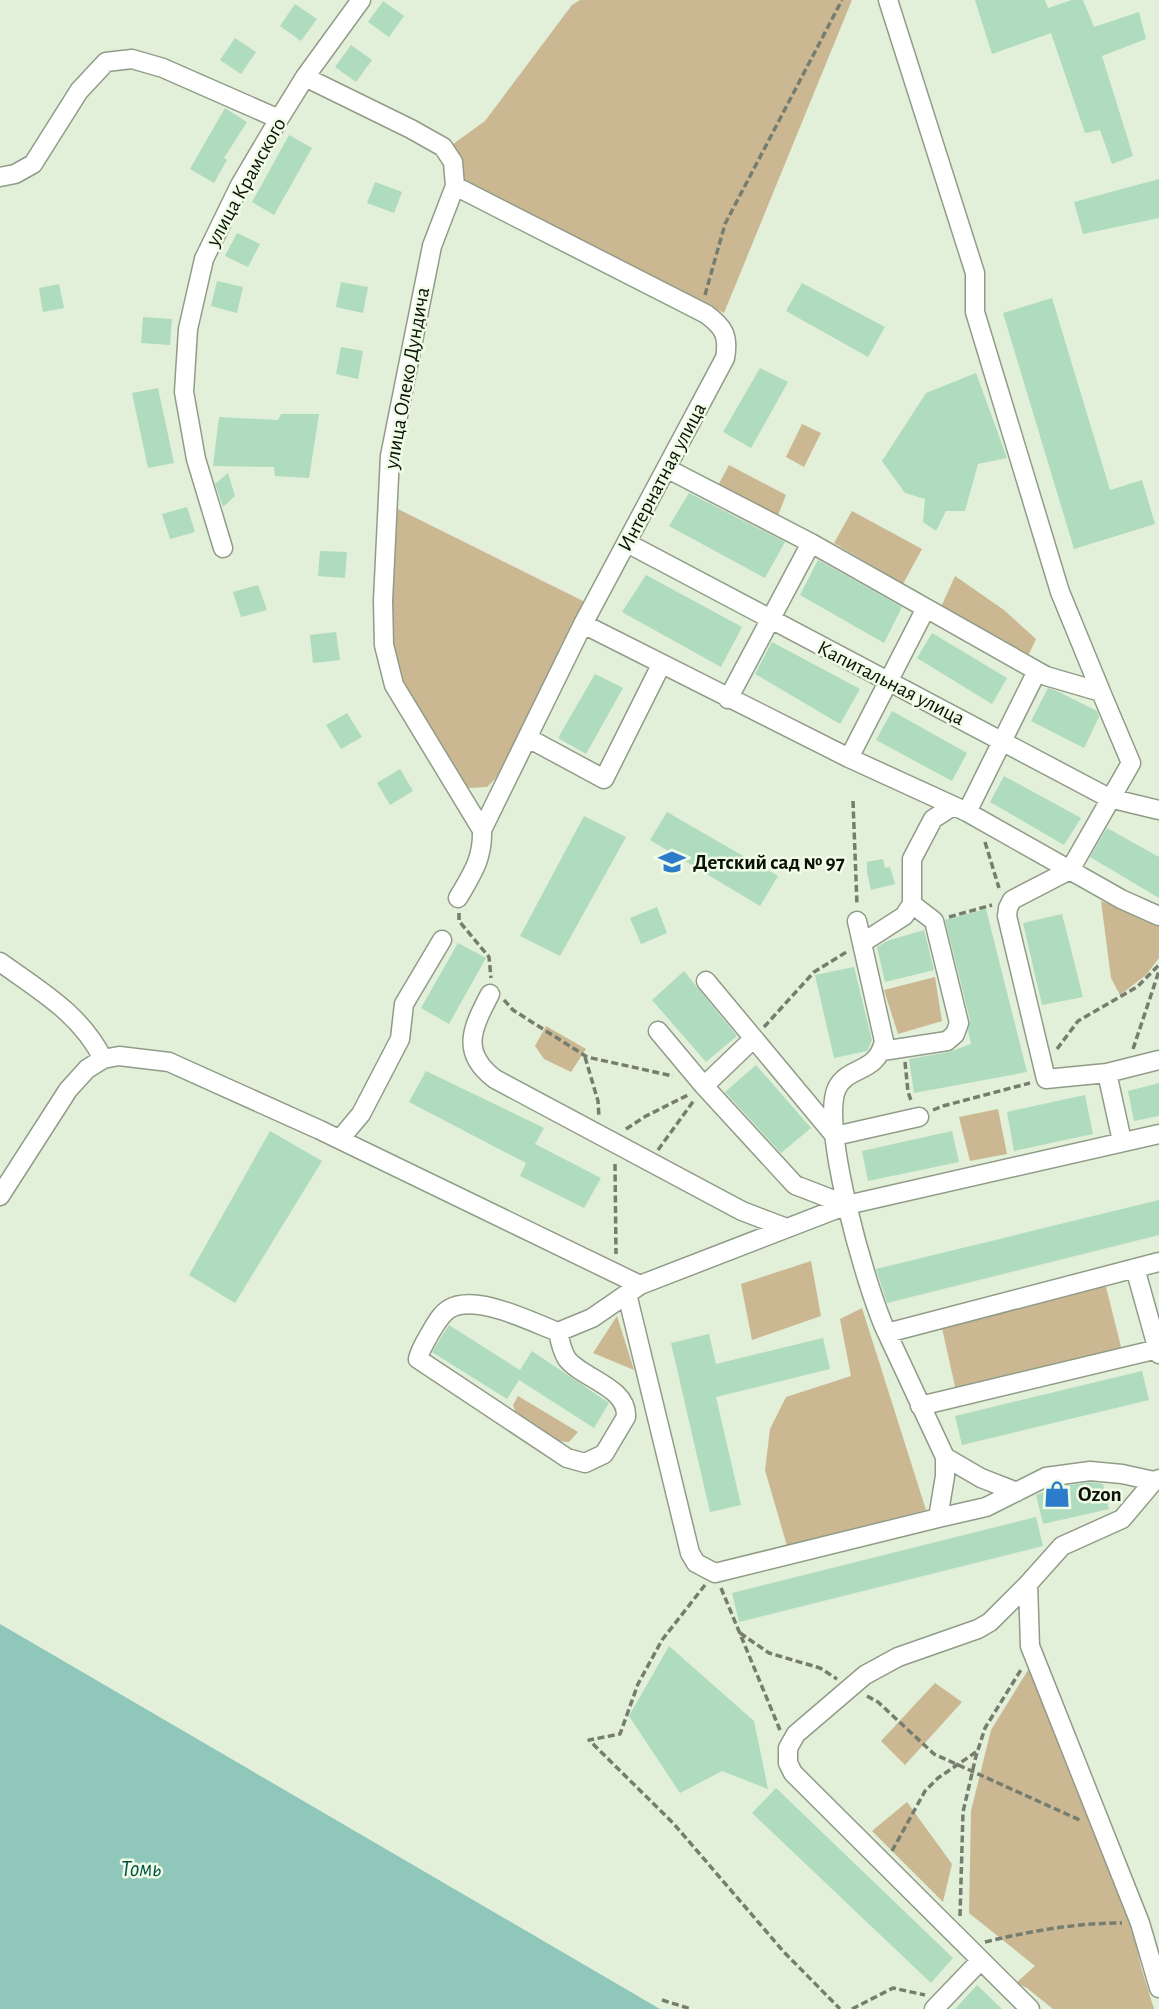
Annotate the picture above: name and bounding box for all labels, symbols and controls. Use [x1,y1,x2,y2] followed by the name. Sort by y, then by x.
[202,114,290,250] street label: улица Крамского
[381,285,433,471] street label: улица Олеко Дундича
[614,399,710,555] street label: Интернатная улица
[814,637,968,729] street label: Капитальная улица
[657,847,687,877] school or university icon: Детский сад № 97
[693,852,845,873] place label: Детский сад № 97
[1042,1479,1072,1509] shop icon: Ozon
[1078,1484,1122,1505] place label: Ozon
[121,1858,161,1881] water label: Томь

